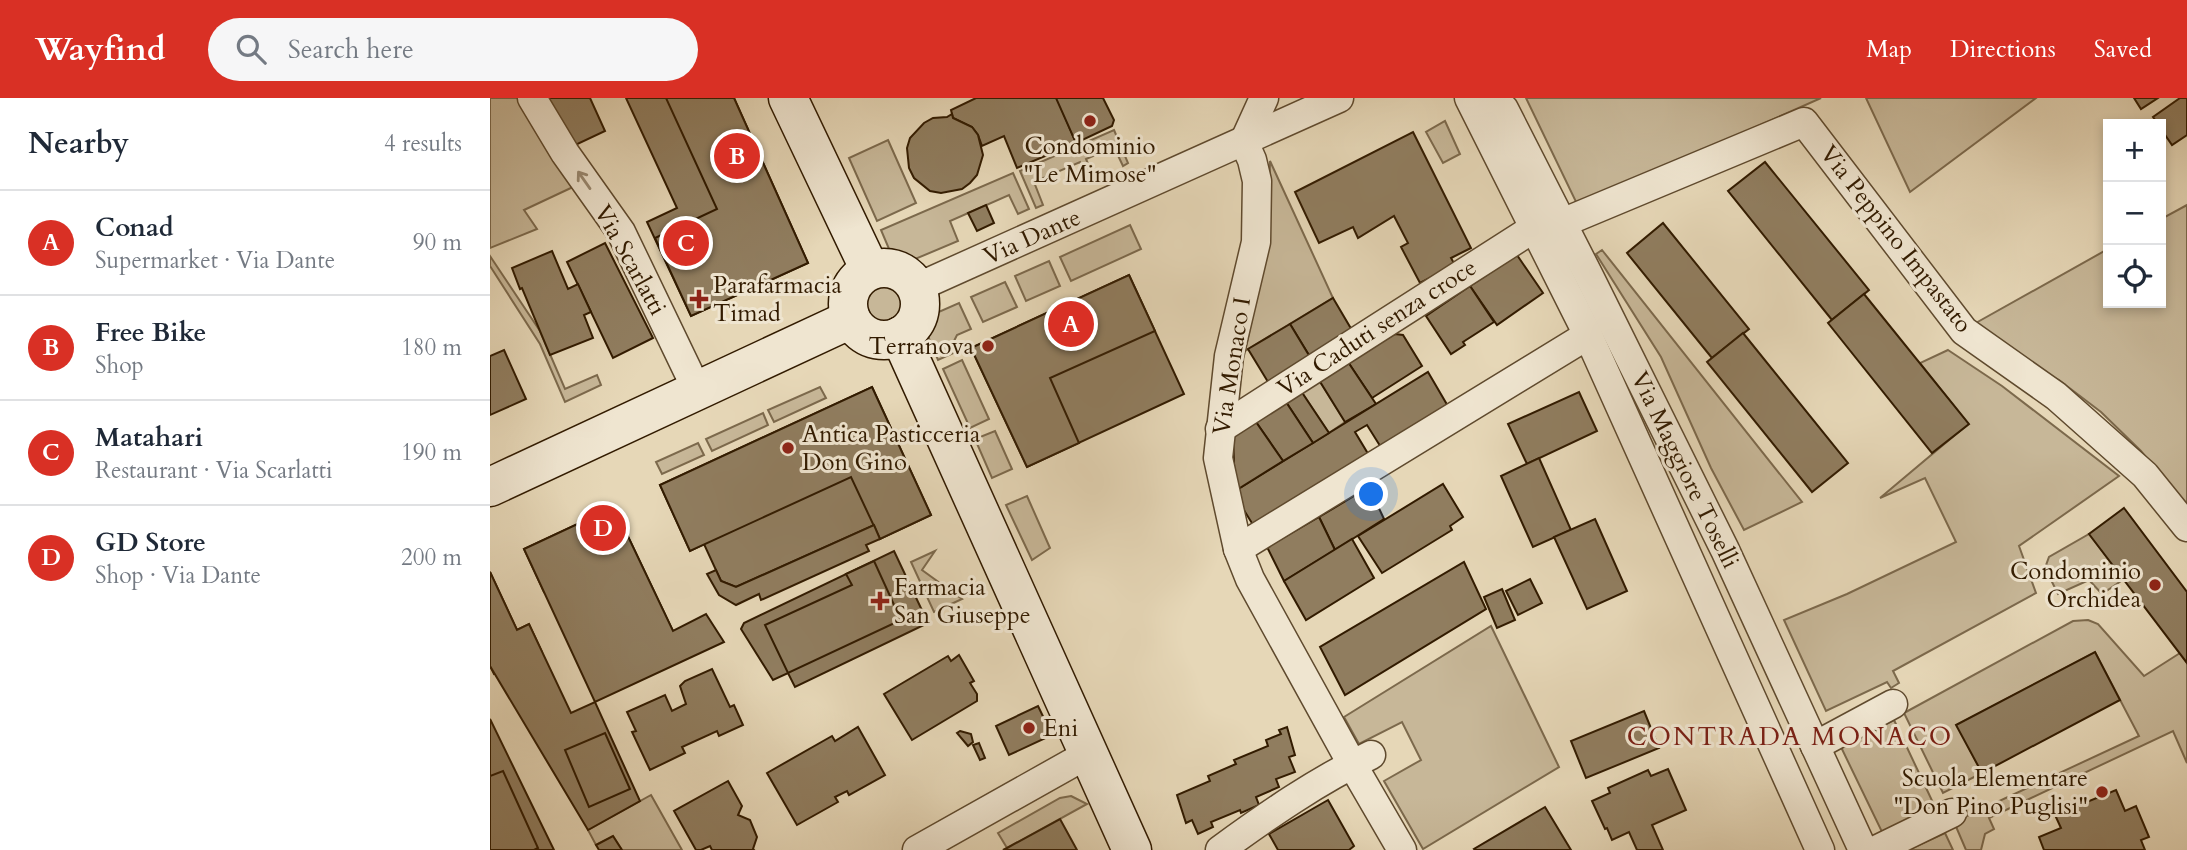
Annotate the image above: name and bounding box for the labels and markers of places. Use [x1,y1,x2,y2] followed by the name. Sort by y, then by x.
[1082,113,1098,129] marker: Condominio "Le Mimose"
[714,130,760,182] pin: B
[1024,130,1156,191] place label: Condominio "Le Mimose"
[663,217,709,269] pin: C
[713,269,842,330] place label: Parafarmacia Timad
[691,291,707,307] marker: Parafarmacia Timad
[1048,298,1094,350] pin: A
[868,330,975,363] place label: Terranova
[980,338,996,354] marker: Terranova
[802,418,981,479] place label: Antica Pasticceria Don Gino
[780,440,796,456] marker: Antica Pasticceria Don Gino
[580,502,626,554] pin: D
[2010,555,2142,616] place label: Condominio Orchidea
[894,571,1031,632] place label: Farmacia San Giuseppe
[2147,577,2163,593] marker: Condominio Orchidea
[872,593,888,609] marker: Farmacia San Giuseppe
[1043,712,1078,745] place label: Eni
[1021,720,1037,736] marker: Eni
[1893,762,2088,823] place label: Scuola Elementare "Don Pino Puglisi"
[2094,784,2110,800] marker: Scuola Elementare "Don Pino Puglisi"

